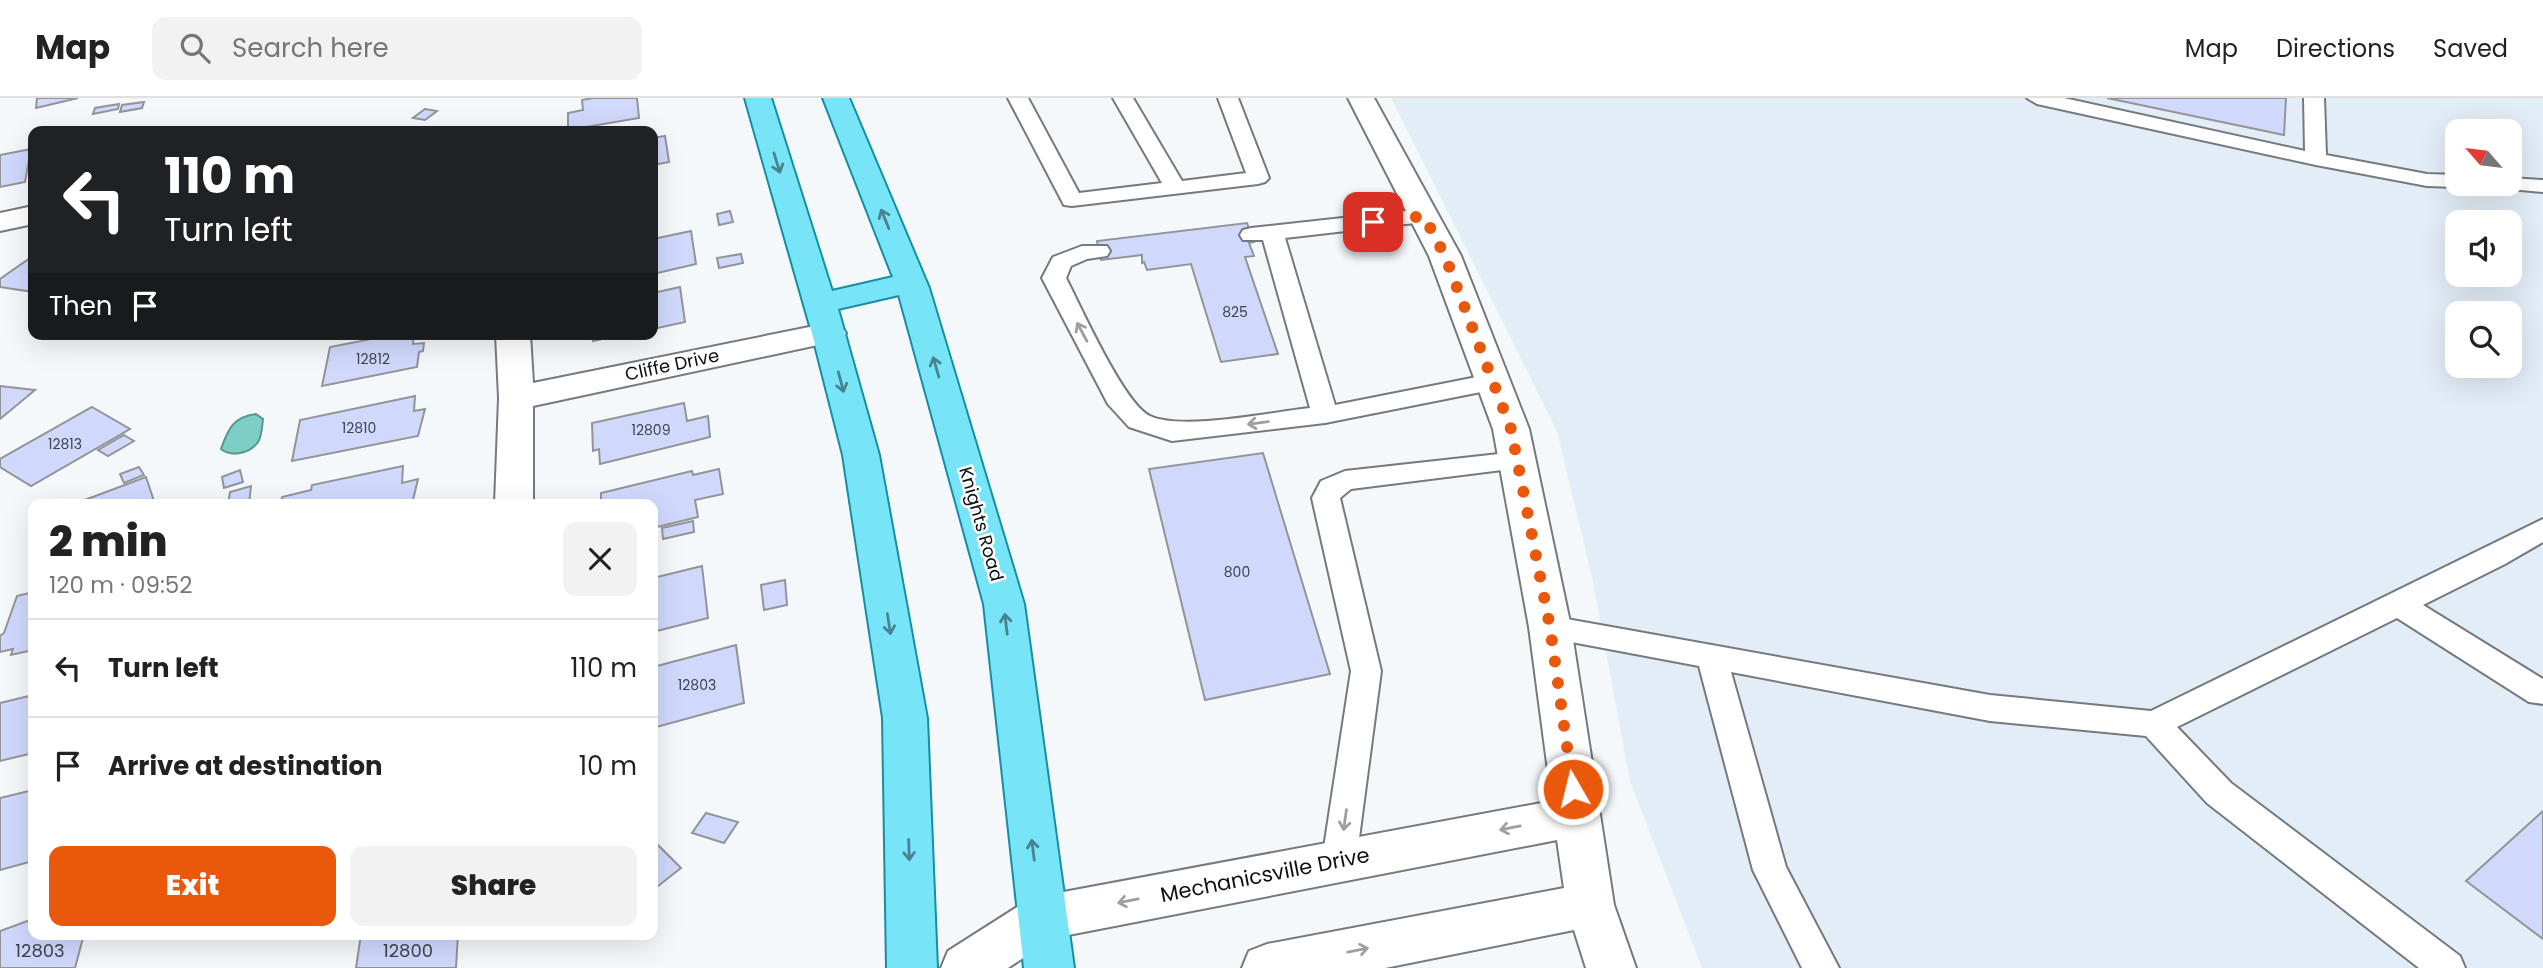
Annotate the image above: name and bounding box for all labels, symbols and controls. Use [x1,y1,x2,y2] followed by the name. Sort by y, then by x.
[152,17,642,80] search box
[35,24,110,71] text: Map
[176,29,214,67] icon: search
[232,30,389,66] text: Search here
[2185,32,2238,65] text: Map
[2276,32,2395,65] text: Directions
[2433,32,2508,65] text: Saved
[2445,119,2522,196] north arrow
[2445,119,2522,378] map controls
[164,142,295,210] text: 110 m
[772,152,785,174] one-way arrow
[49,154,140,245] icon: left
[1343,192,1403,252] pin
[1354,203,1392,241] icon: arrive
[164,207,293,252] text: Turn left
[878,209,891,231] one-way arrow
[2445,210,2522,287] button: sound
[126,287,164,325] icon: arrive
[49,288,112,324] text: Then
[2445,301,2522,378] button: search
[1222,302,1248,322] house number: 825
[1075,322,1089,343] one-way arrow
[622,342,721,387] street label: Cliffe Drive
[356,349,390,369] house number: 12812
[928,356,941,378] one-way arrow
[836,370,849,392] one-way arrow
[1247,416,1269,429] one-way arrow
[342,418,376,438] house number: 12810
[632,420,670,440] house number: 12809
[48,434,82,454] house number: 12813
[953,464,1010,584] street label: Knights Road
[49,512,167,571] text: 2 min
[563,522,637,596] button: close
[1224,562,1250,582] house number: 800
[49,569,193,601] text: 120 m · 09:52
[883,612,896,634] one-way arrow
[1000,613,1013,636] one-way arrow
[49,649,87,687] icon: left
[108,650,219,686] text: Turn left
[570,650,637,686] text: 110 m
[678,675,716,695] house number: 12803
[49,747,87,785] icon: arrive
[108,748,383,784] text: Arrive at destination
[579,748,637,784] text: 10 m
[1536,752,1610,826] position arrow
[1338,808,1351,831] one-way arrow
[1499,822,1522,835] one-way arrow
[902,838,915,861] one-way arrow
[1027,839,1040,862] one-way arrow
[1158,840,1372,909] street label: Mechanicsville Drive
[49,846,336,926] button: Exit
[350,846,637,926] button: Share
[1117,895,1140,909] one-way arrow
[15,938,65,963] house number: 12803
[383,938,433,963] house number: 12800
[1346,943,1369,956] one-way arrow

